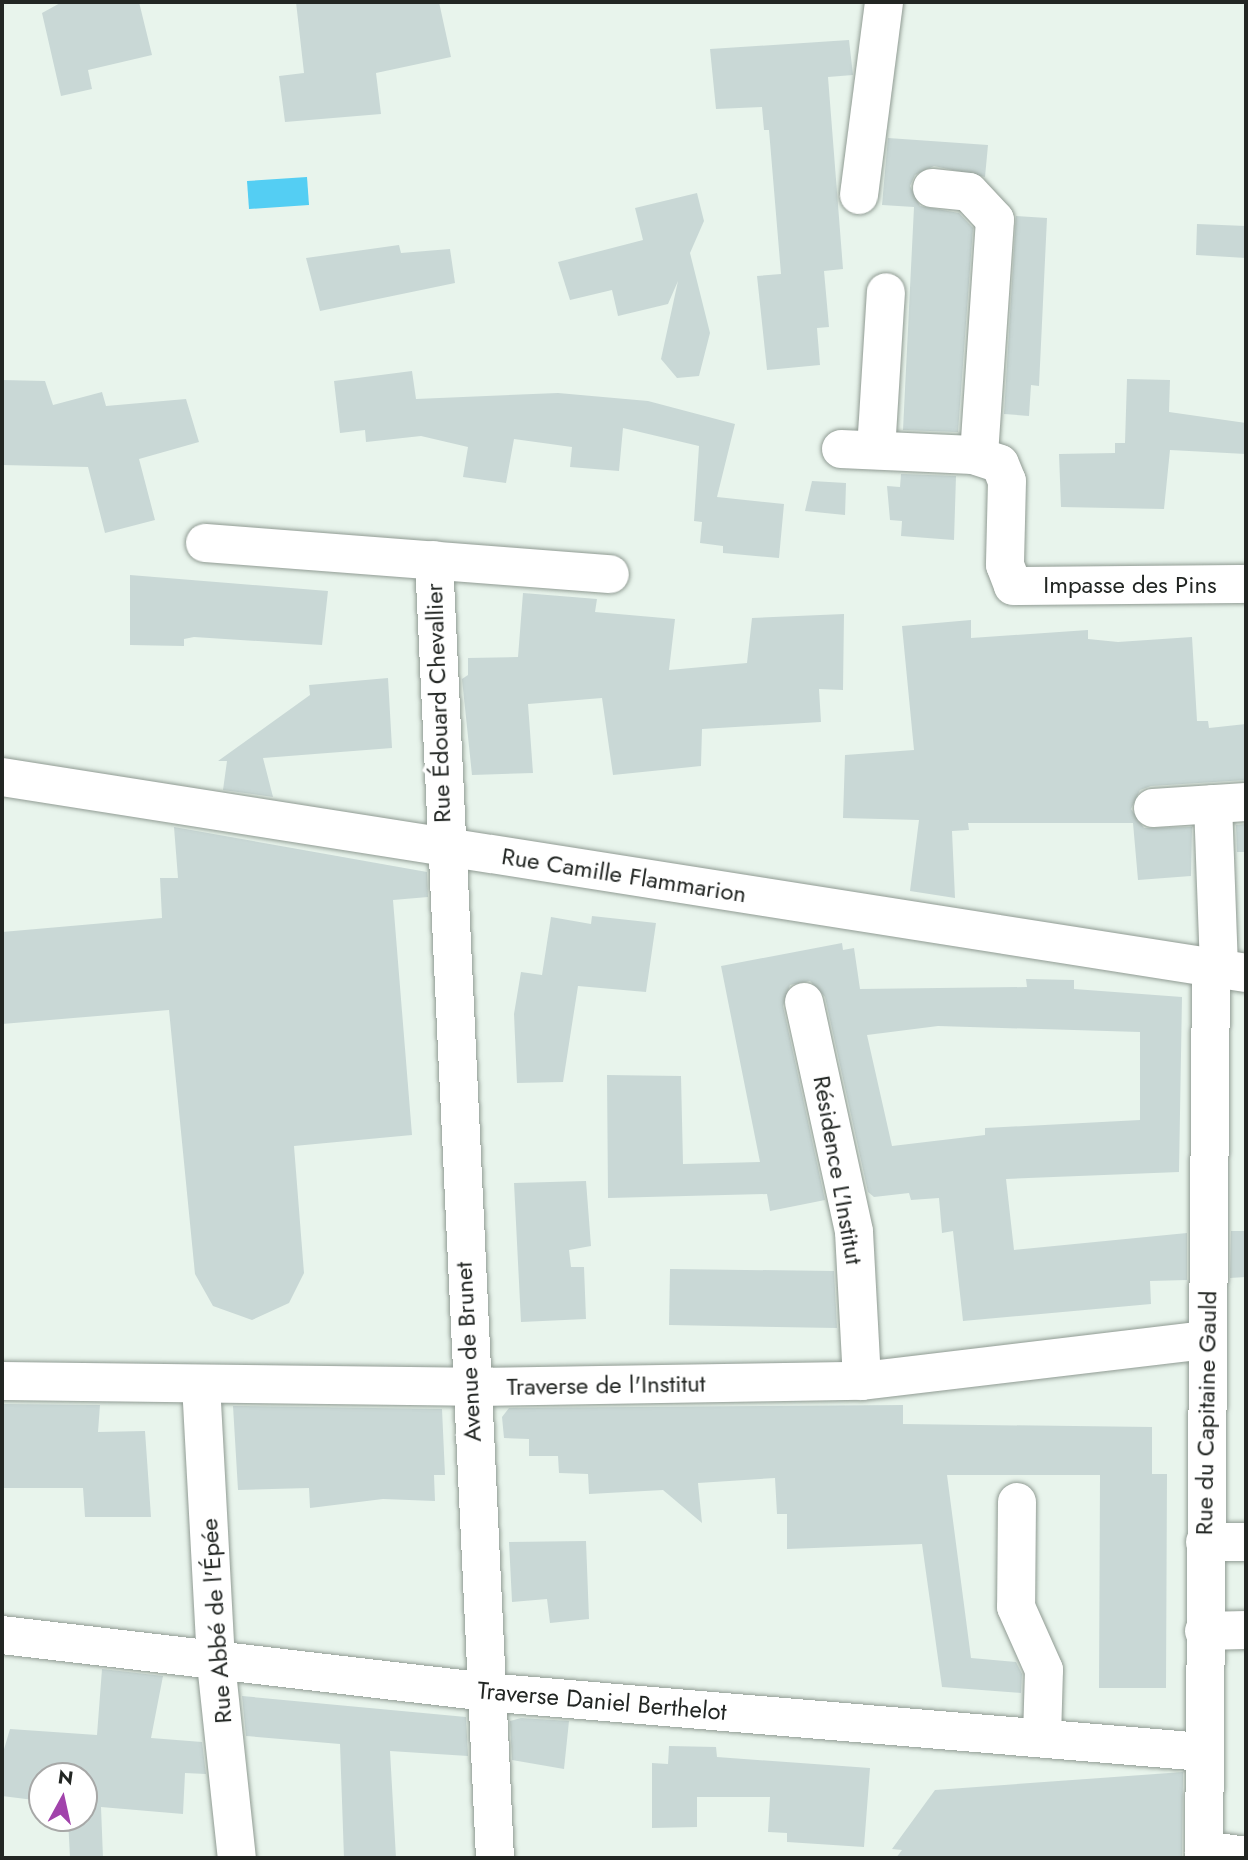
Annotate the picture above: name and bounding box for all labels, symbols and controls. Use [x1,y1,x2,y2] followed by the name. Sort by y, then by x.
[1043,571,1217,599] street label: Impasse des Pins
[419,583,457,823] street label: Rue Édouard Chevallier
[500,841,748,909] street label: Rue Camille Flammarion
[807,1073,869,1267] street label: Résidence L'Institut
[449,1261,487,1443] street label: Avenue de Brunet
[1189,1290,1223,1536] street label: Rue du Capitaine Gauld
[506,1369,706,1401] street label: Traverse de l'Institut
[194,1517,238,1725] street label: Rue Abbé de l'Épée
[476,1676,728,1726] street label: Traverse Daniel Berthelot
[28,1762,98,1832] north arrow
[56,1763,75,1792] text: N

